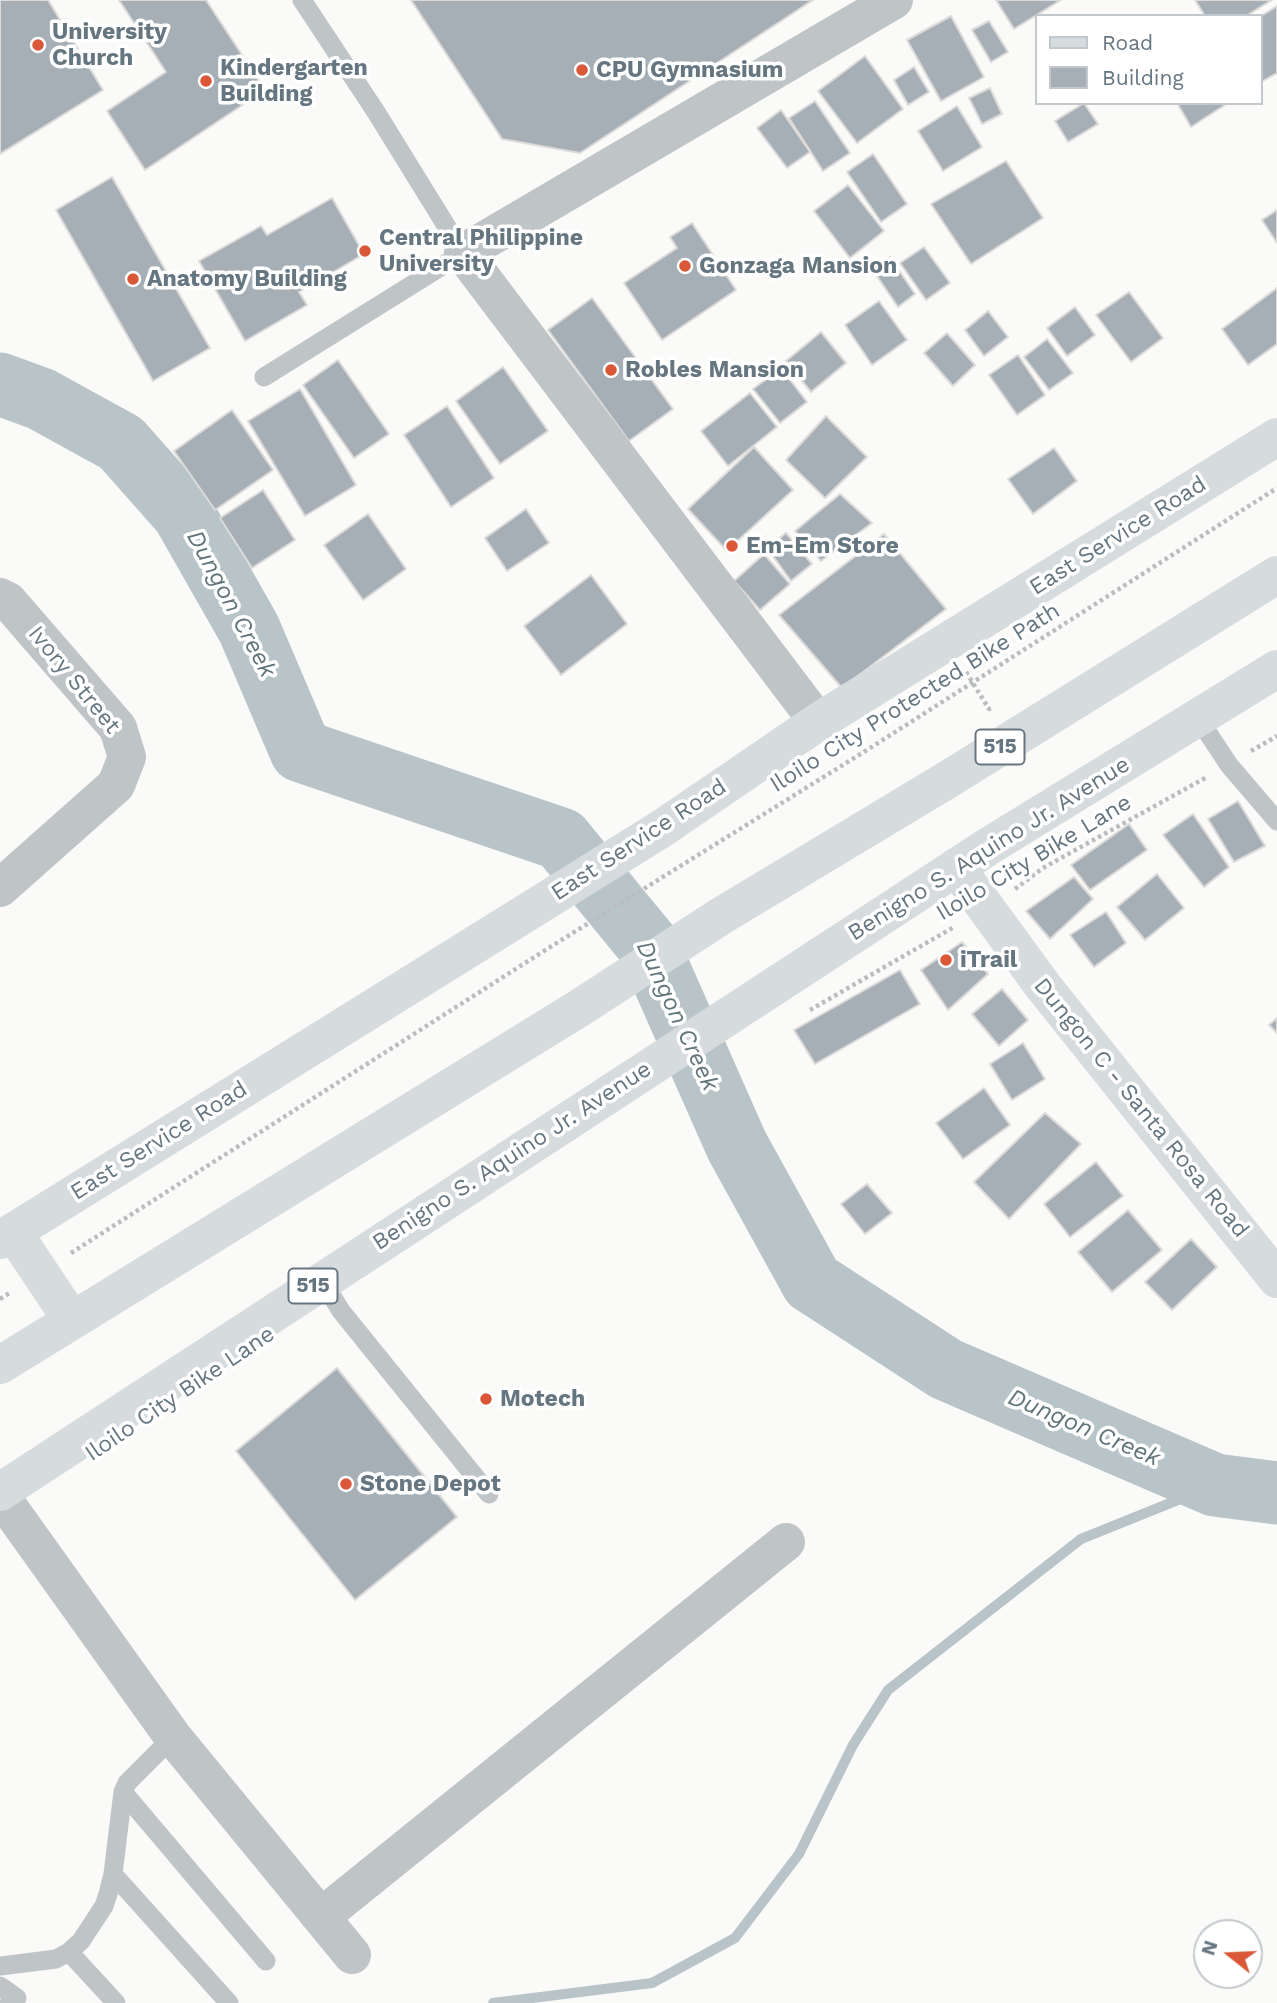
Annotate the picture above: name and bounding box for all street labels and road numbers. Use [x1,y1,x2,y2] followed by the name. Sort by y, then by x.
[1025,471,1211,601] street label: East Service Road
[765,597,1065,799] street label: Iloilo City Protected Bike Path
[22,620,126,740] street label: Ivory Street
[976,730,1024,764] road number: 515
[843,751,1135,947] street label: Benigno S. Aquino Jr. Avenue
[546,773,732,907] street label: East Service Road
[931,789,1137,927] street label: Iloilo City Bike Lane
[1028,973,1254,1243] street label: Dungon C - Santa Rosa Road
[367,1055,657,1257] street label: Benigno S. Aquino Jr. Avenue
[66,1076,252,1206] street label: East Service Road
[288,1268,338,1304] road number: 515
[80,1320,280,1468] street label: Iloilo City Bike Lane

